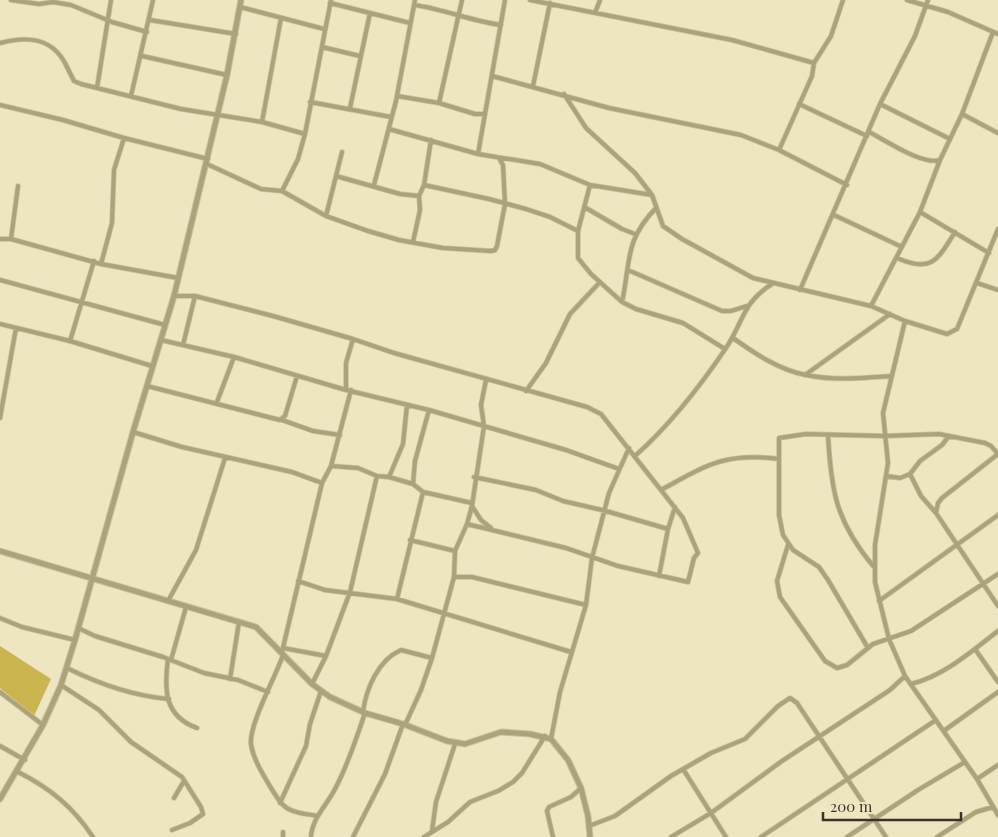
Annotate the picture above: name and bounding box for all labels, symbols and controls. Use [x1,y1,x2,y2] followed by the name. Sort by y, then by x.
[823,790,960,822] scale bar
[830,796,873,816] text: 200 m

